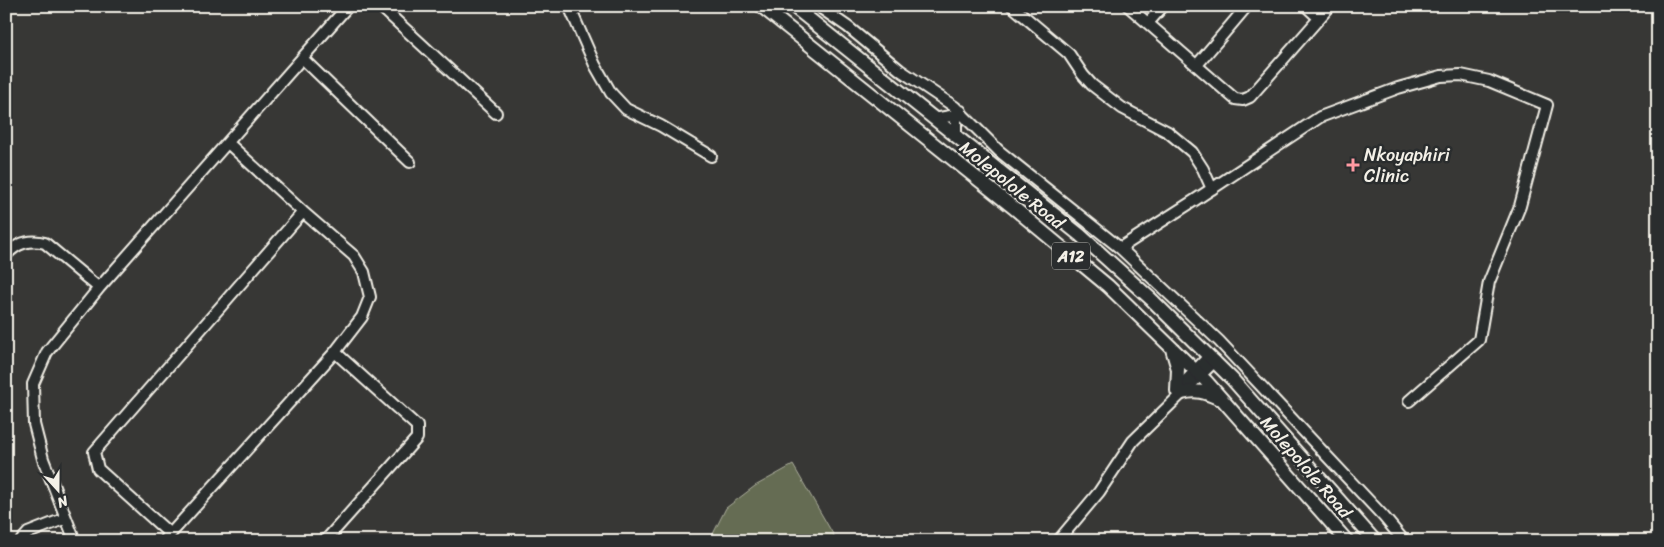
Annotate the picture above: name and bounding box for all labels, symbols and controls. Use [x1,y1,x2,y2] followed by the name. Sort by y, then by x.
[952,132,1073,239] street label: Molepolole Road
[1364,139,1451,192] place label: Nkoyaphiri Clinic
[1346,158,1360,172] marker: Nkoyaphiri Clinic
[1052,242,1090,270] road number: A12
[1252,408,1361,527] street label: Molepolole Road
[32,464,82,514] north arrow
[53,488,72,515] text: N

